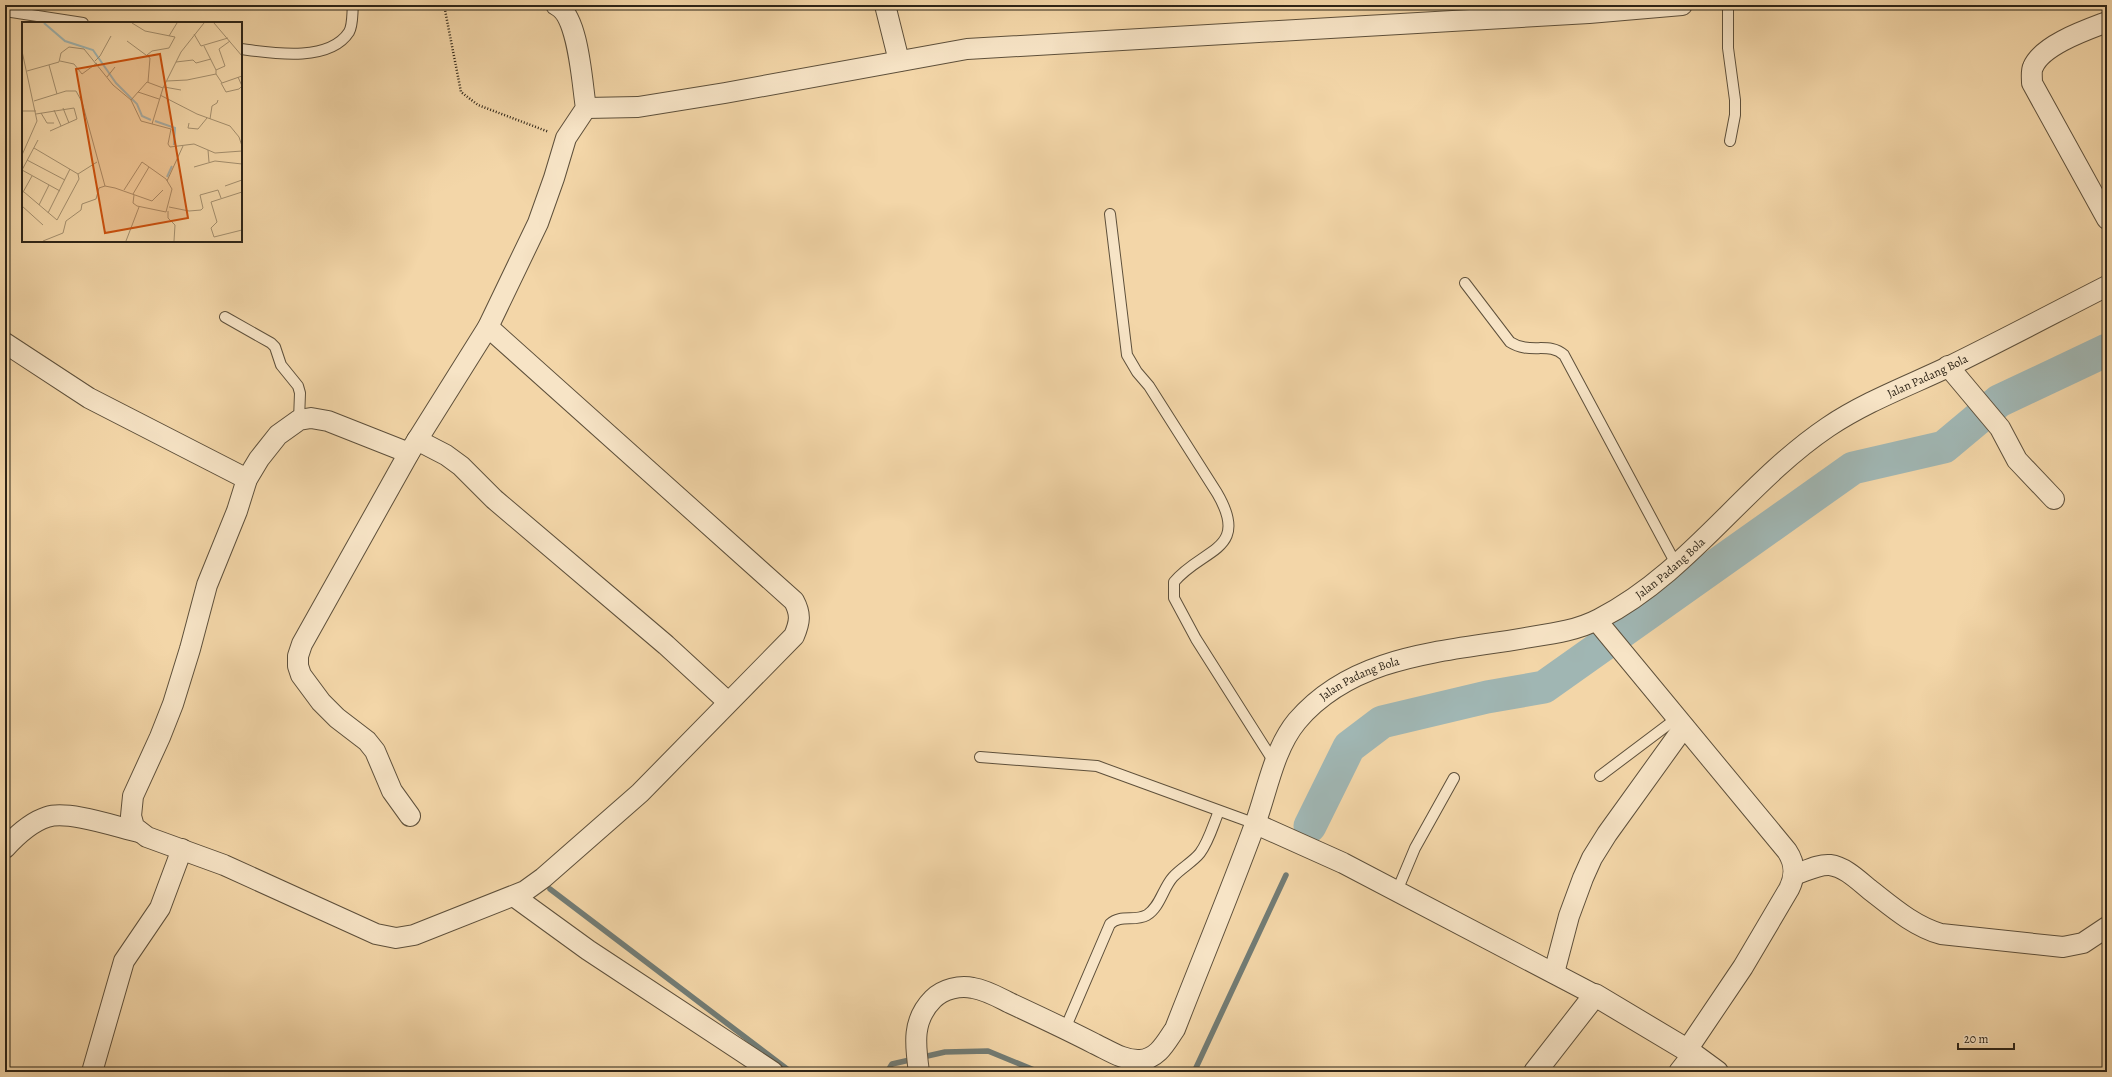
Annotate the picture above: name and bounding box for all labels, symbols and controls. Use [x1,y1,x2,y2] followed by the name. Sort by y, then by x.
[22,22,242,242] inset map
[1884,350,1971,402] street label: Jalan Padang Bola
[1632,534,1709,603] street label: Jalan Padang Bola
[1316,653,1402,704] street label: Jalan Padang Bola
[1958,1025,2014,1051] scale bar
[1964,1031,1988,1047] text: 20 m

